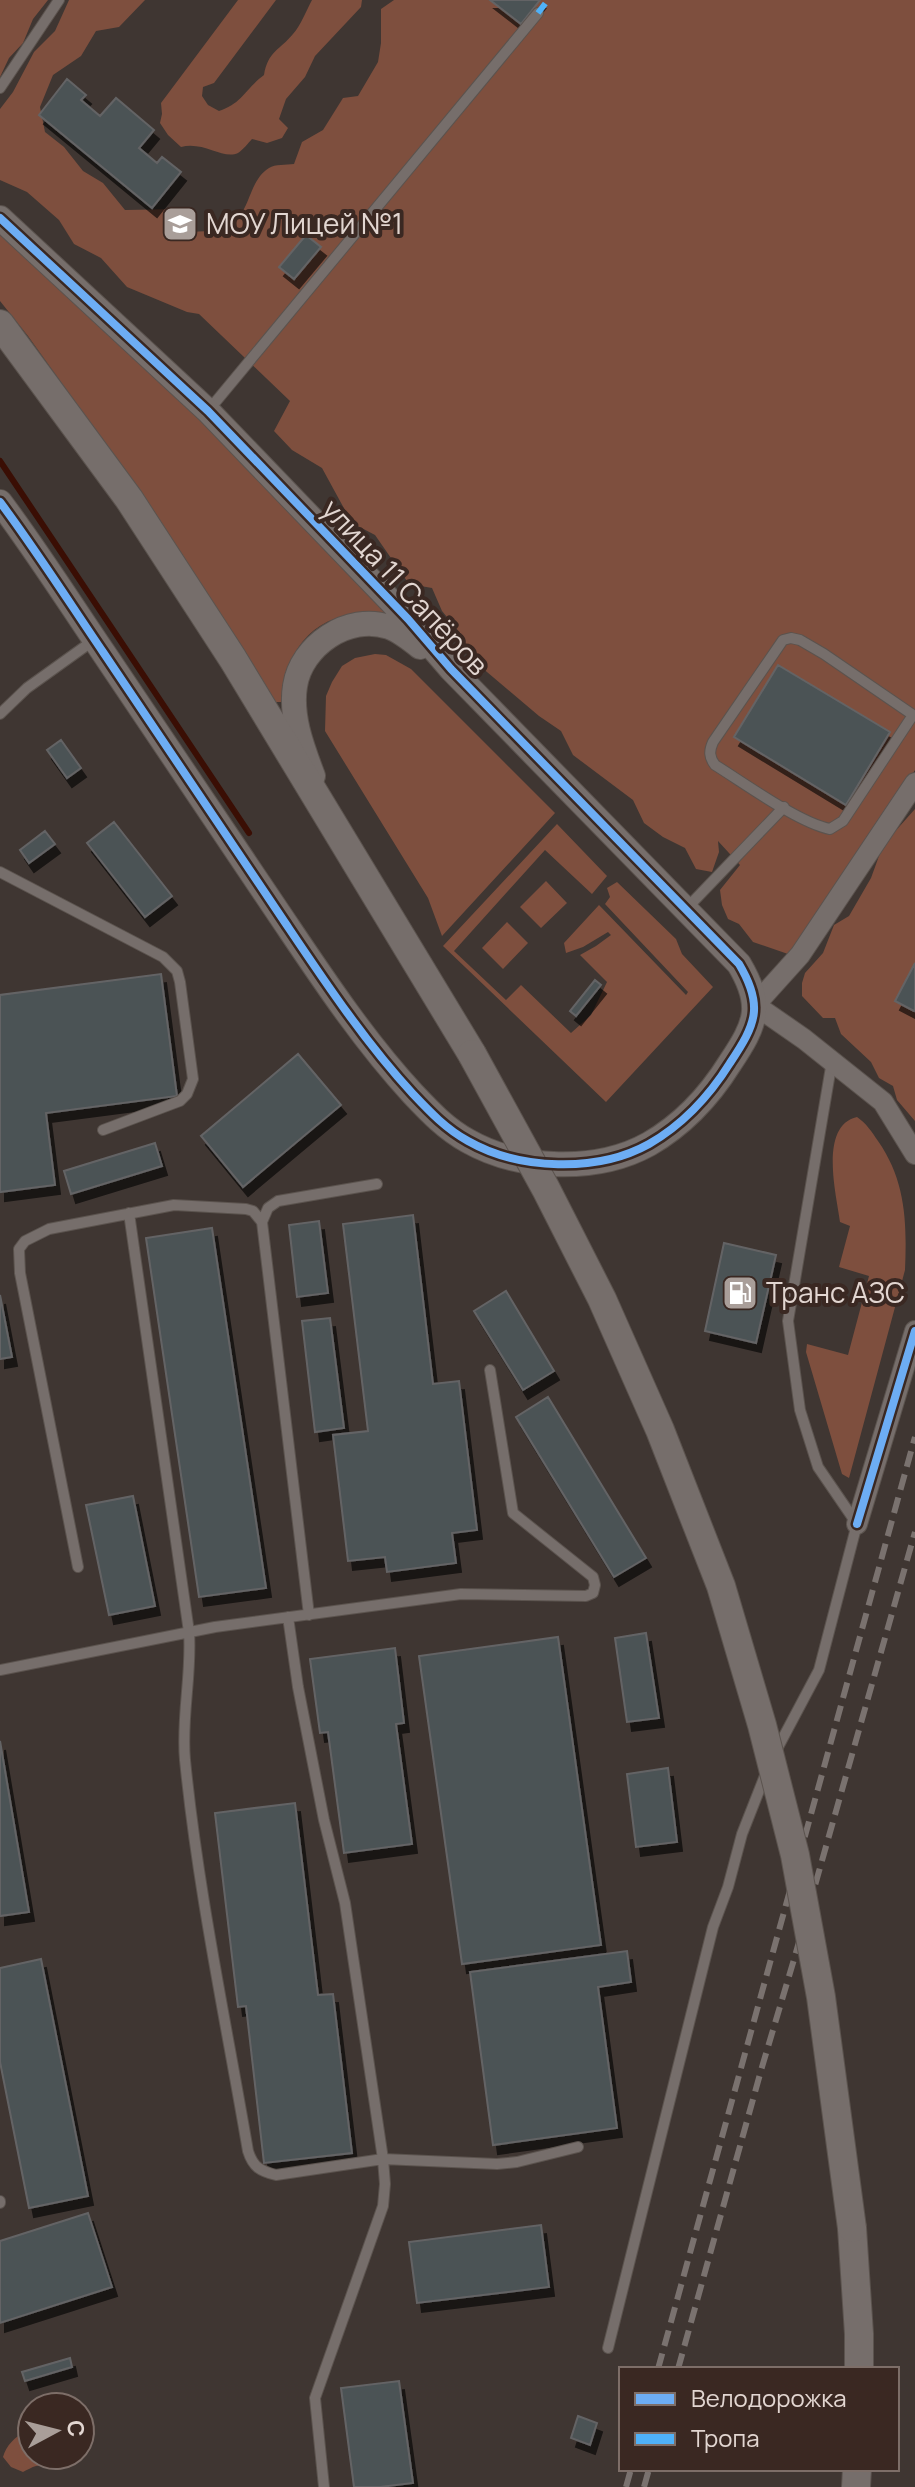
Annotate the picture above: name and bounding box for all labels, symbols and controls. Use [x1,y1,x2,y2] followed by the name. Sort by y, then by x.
[206,204,403,242] place label: МОУ Лицей №1
[161,205,199,243] school or university icon: МОУ Лицей №1
[314,490,497,683] street label: улица 11 Сапёров
[766,1273,905,1311] place label: Транс АЗС
[721,1274,759,1312] fuel station icon: Транс АЗС
[619,2367,899,2471] legend
[691,2381,846,2414] text: Велодорожка
[16,2391,96,2471] north arrow
[60,2419,92,2438] text: С
[691,2421,760,2454] text: Тропа

